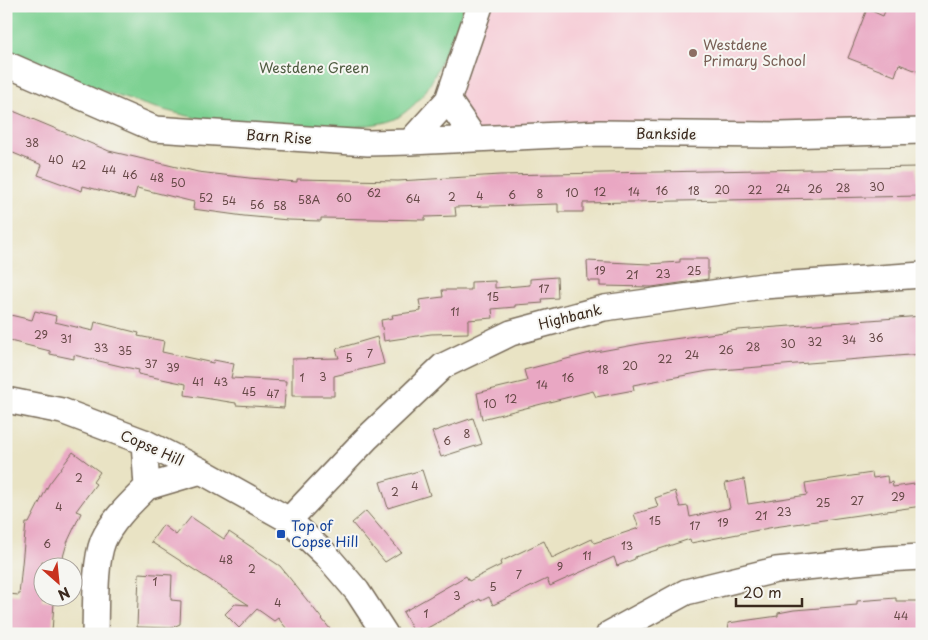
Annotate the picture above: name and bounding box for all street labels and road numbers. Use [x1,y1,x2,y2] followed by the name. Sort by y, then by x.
[636,122,696,145] street label: Bankside
[246,124,313,149] street label: Barn Rise
[536,298,604,335] street label: Highbank
[117,424,187,471] street label: Copse Hill

